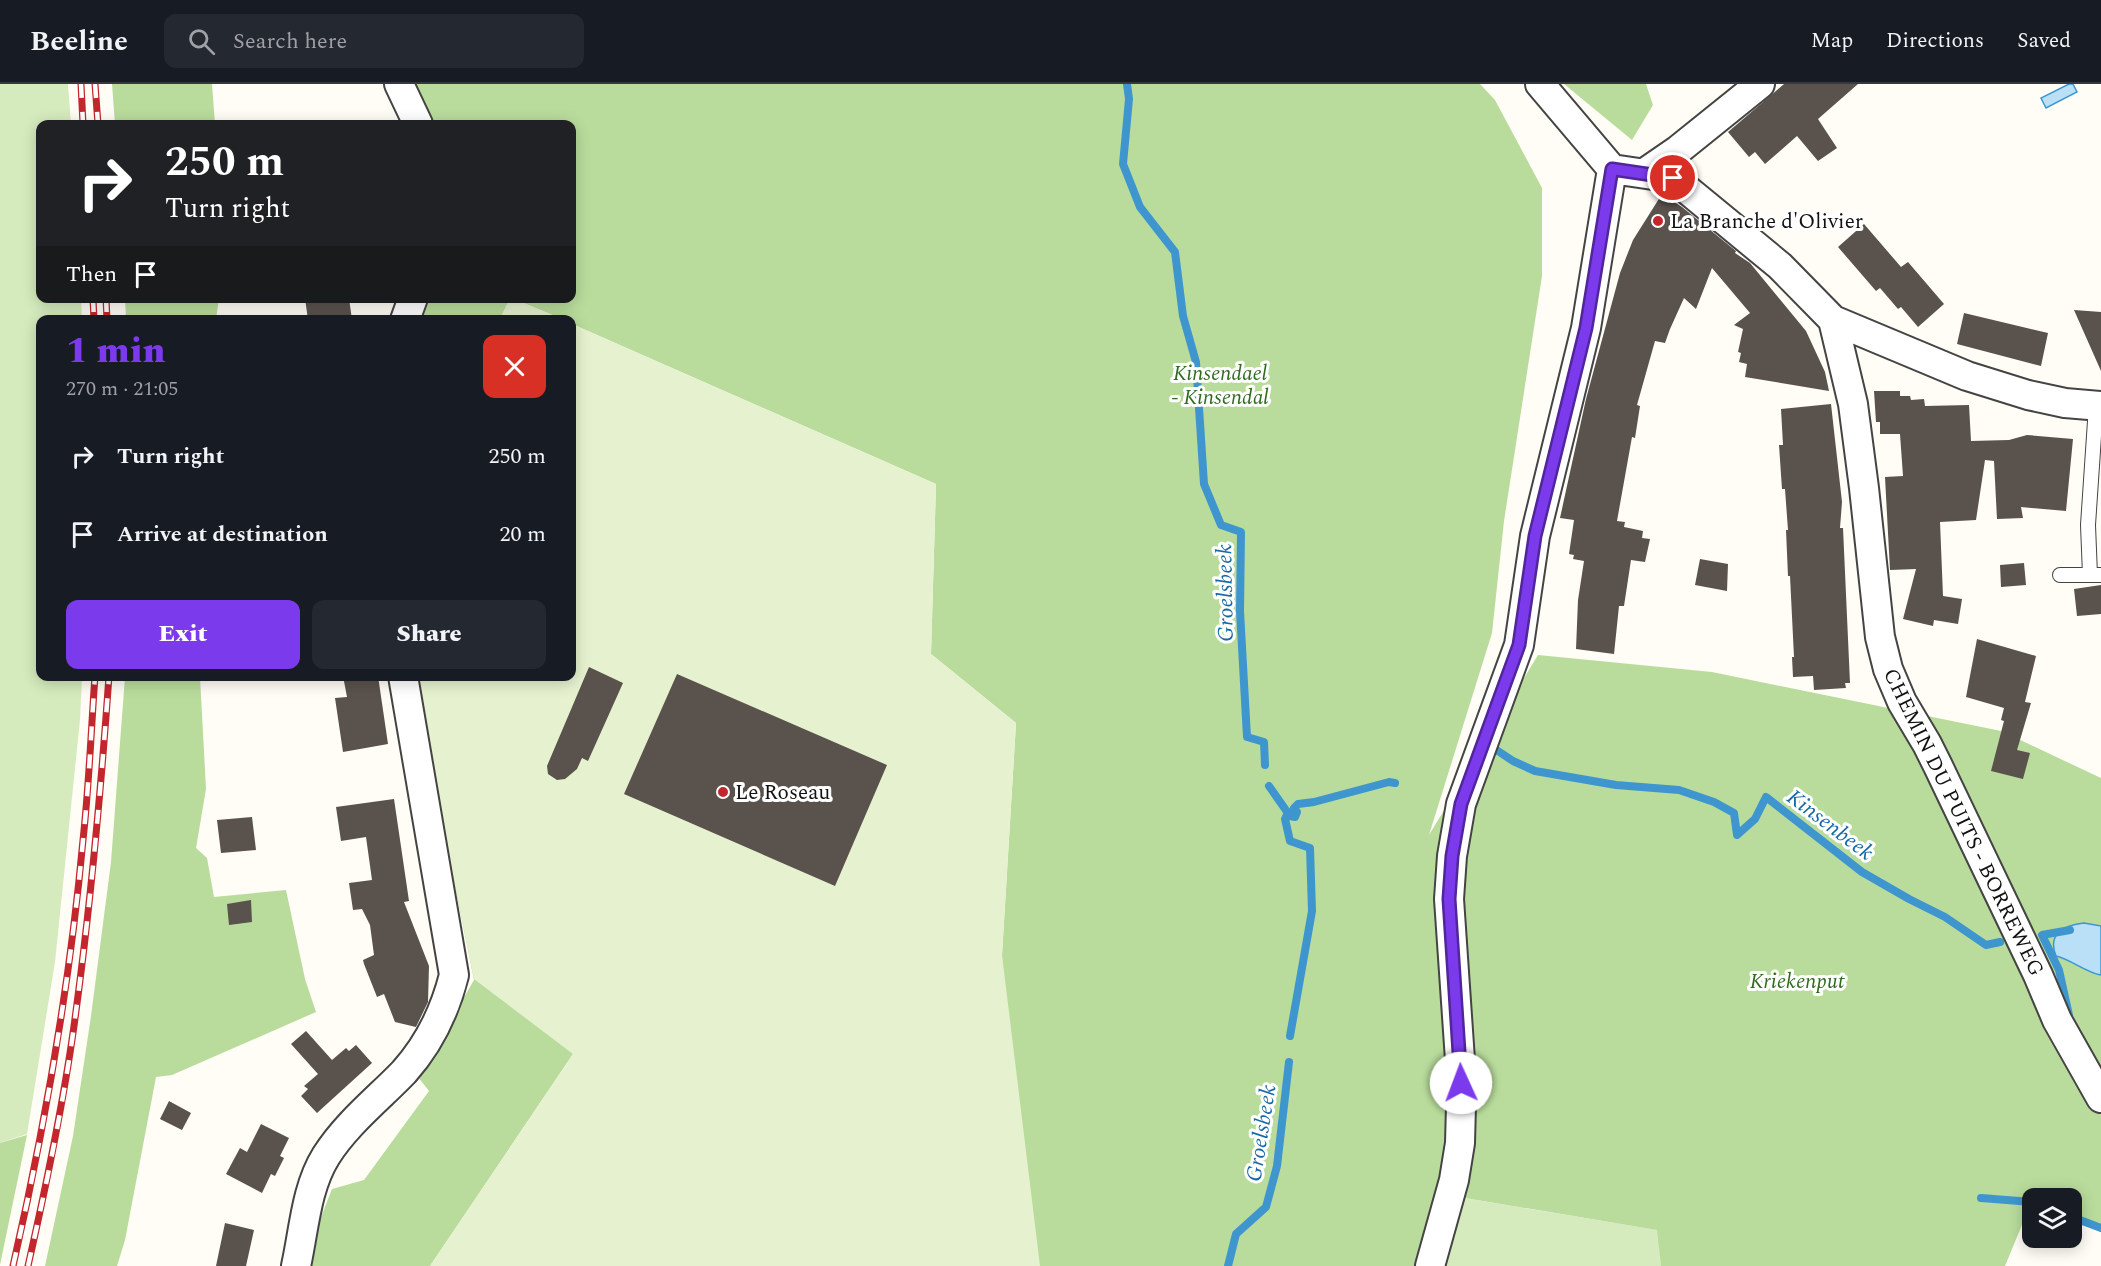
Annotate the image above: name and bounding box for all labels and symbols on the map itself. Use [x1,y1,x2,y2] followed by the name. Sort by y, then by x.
[1647,152,1698,203] pin
[1670,206,1863,238] place label: La Branche d'Olivier
[1651,214,1665,228] marker: La Branche d'Olivier
[1171,358,1269,414] park label: Kinsendael - Kinsendal
[1208,544,1243,642] water label: Groelsbeek
[1874,663,2052,982] street label: CHEMIN DU PUITS - BORREWEG
[735,777,831,809] place label: Le Roseau
[1780,781,1881,869] water label: Kinsenbeek
[716,785,730,799] marker: Le Roseau
[1750,966,1845,998] park label: Kriekenput
[1429,1051,1493,1115] position arrow
[1238,1082,1285,1184] water label: Groelsbeek

